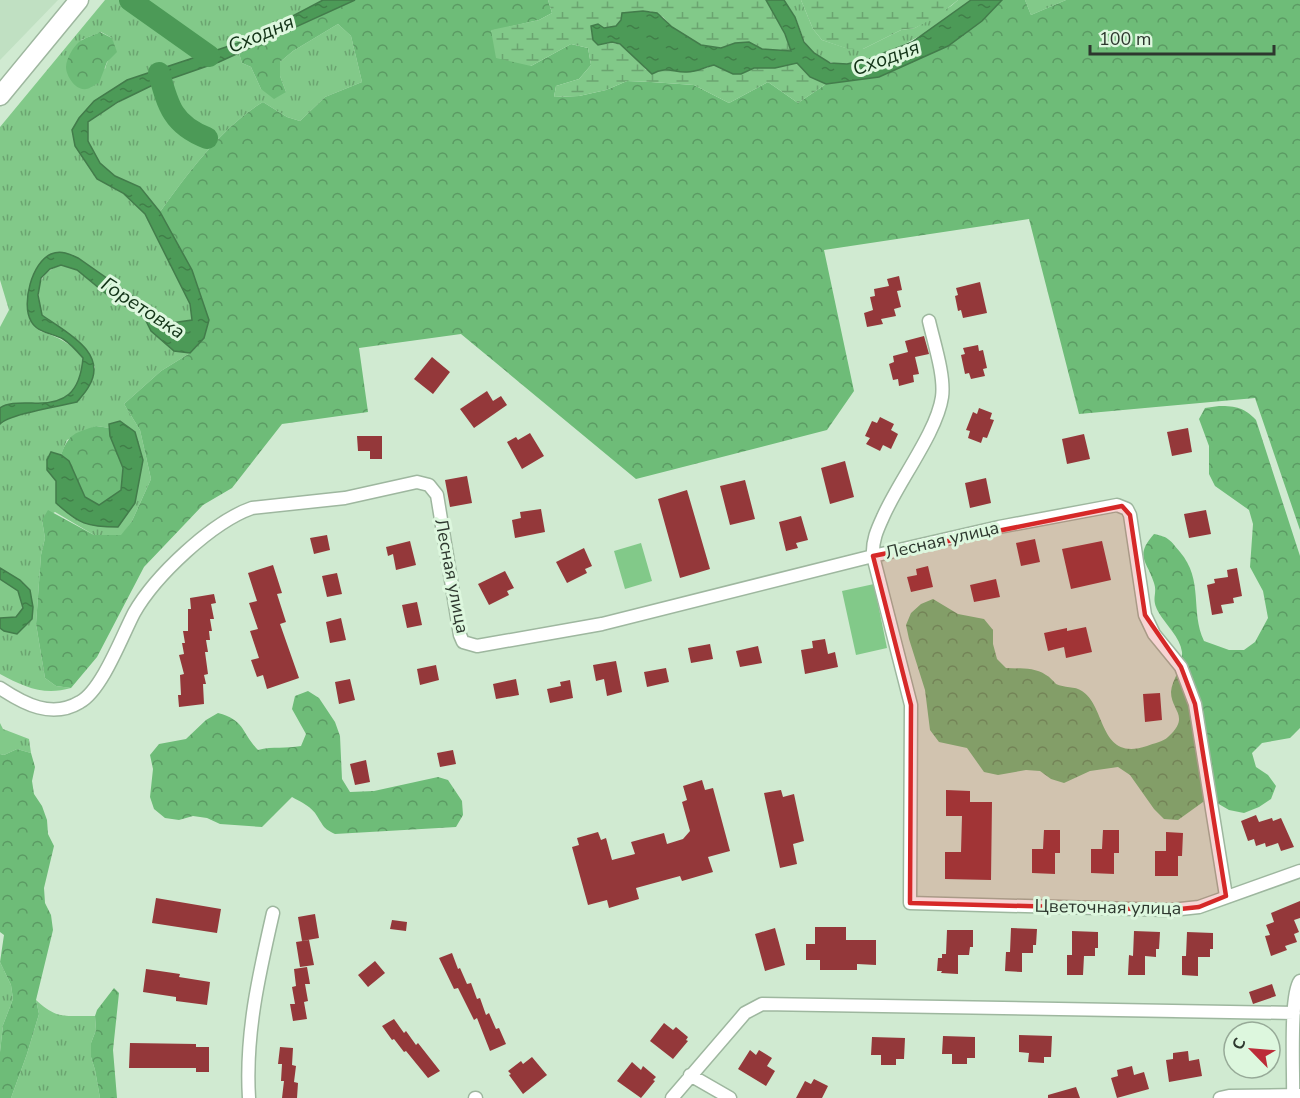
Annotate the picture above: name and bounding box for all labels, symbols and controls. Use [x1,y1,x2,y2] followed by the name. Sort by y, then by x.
[224,8,298,60] water label: Сходня
[1090,18,1274,56] scale bar
[1099,27,1151,51] text: 100 m
[849,33,923,83] water label: Сходня
[96,271,190,345] water label: Горетовка
[883,515,1001,565] street label: Лесная улица
[429,517,475,635] street label: Лесная улица
[1034,894,1182,920] street label: Цветочная улица
[1222,1020,1282,1080] north arrow
[1227,1034,1252,1054] text: С

